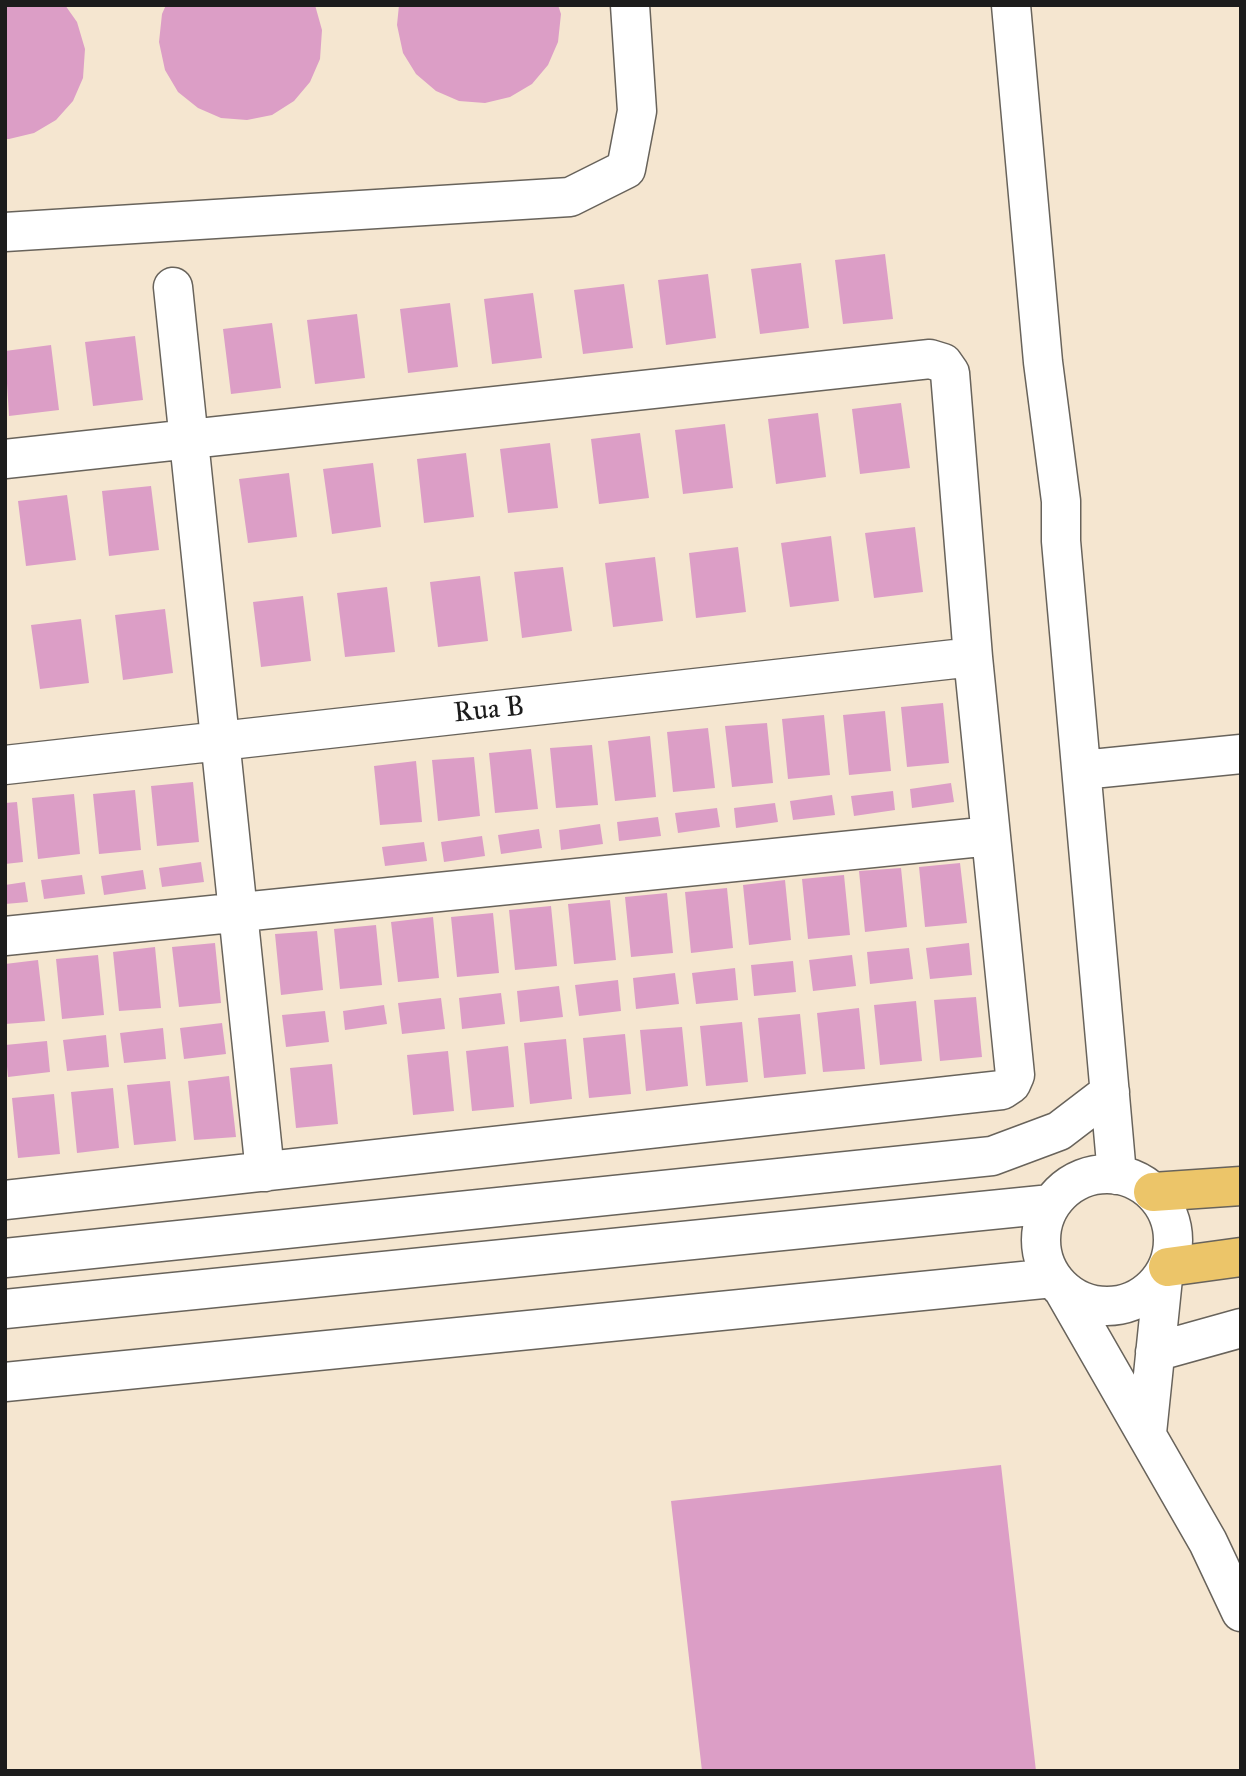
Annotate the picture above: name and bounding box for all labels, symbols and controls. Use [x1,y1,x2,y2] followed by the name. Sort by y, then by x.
[452,691,526,731] street label: Rua B

